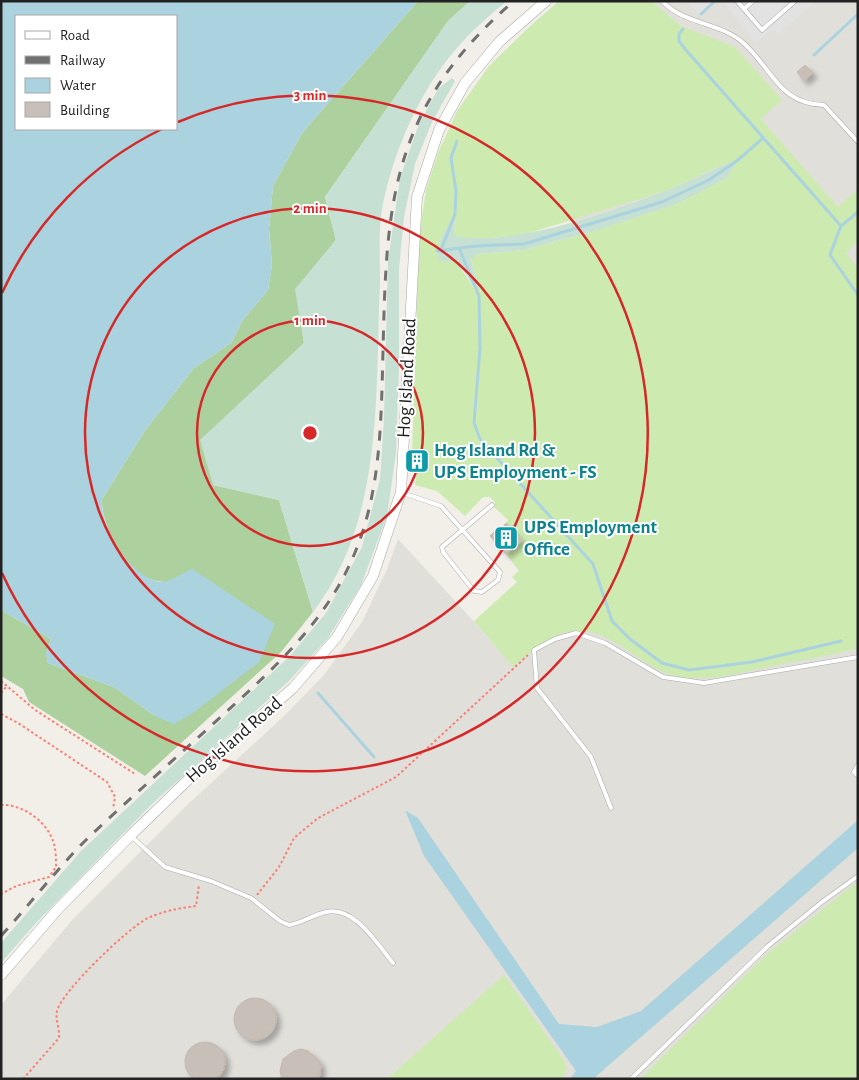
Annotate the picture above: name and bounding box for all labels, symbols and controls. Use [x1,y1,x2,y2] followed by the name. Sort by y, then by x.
[15,15,178,130] legend
[60,28,90,43] text: Road
[60,53,106,68] text: Railway
[60,78,96,93] text: Water
[294,88,326,103] text: 3 min
[60,103,110,118] text: Building
[293,201,327,216] text: 2 min
[294,313,326,328] text: 1 min
[394,317,420,438] street label: Hog Island Road
[301,424,319,442] centre of rings
[434,441,597,482] place label: Hog Island Rd & UPS Employment - FS
[404,448,430,474] building icon: Hog Island Rd & UPS Employment - FS
[524,518,658,559] place label: UPS Employment Office
[493,525,519,551] building icon: UPS Employment Office
[183,693,286,787] street label: Hog Island Road

